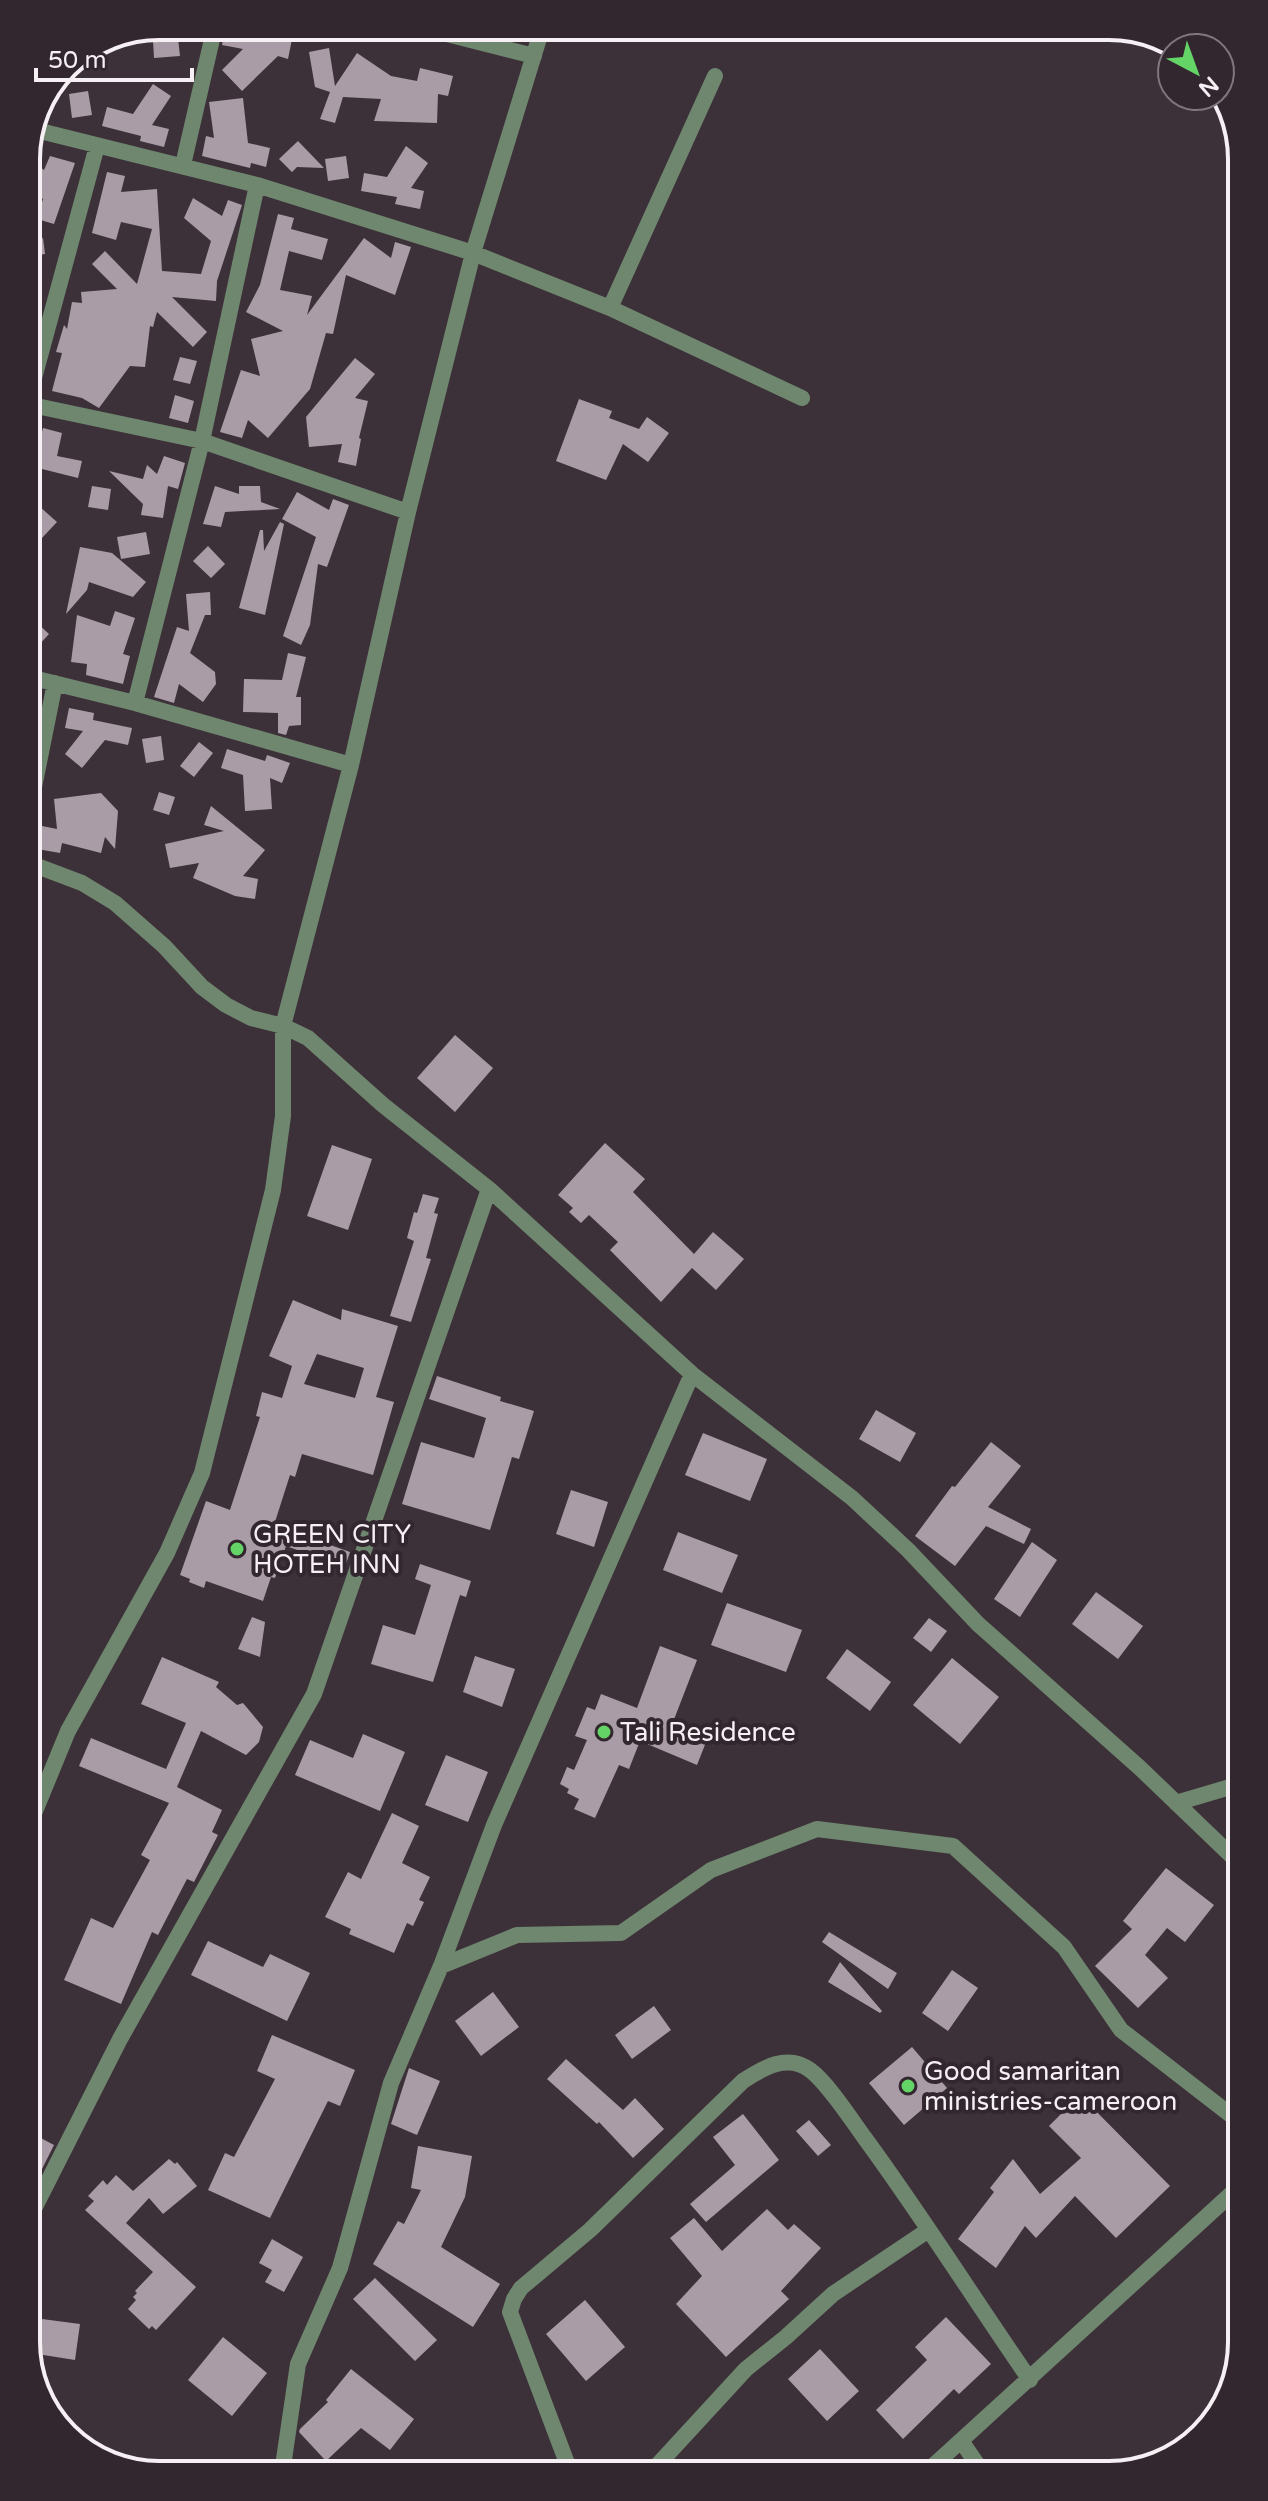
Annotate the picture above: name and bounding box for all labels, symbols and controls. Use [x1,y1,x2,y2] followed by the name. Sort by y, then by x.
[36,32,192,82] scale bar
[1156,32,1236,112] north arrow
[48,46,106,75] text: 50 m
[1193,71,1224,102] text: N
[253,1519,411,1580] place label: GREEN CITY HOTEH INN
[228,1540,246,1558] marker: GREEN CITY HOTEH INN
[620,1717,796,1748] place label: Tali Residence
[595,1723,613,1741] marker: Tali Residence
[924,2056,1177,2117] place label: Good samaritan ministries-cameroon
[899,2077,917,2095] marker: Good samaritan ministries-cameroon

